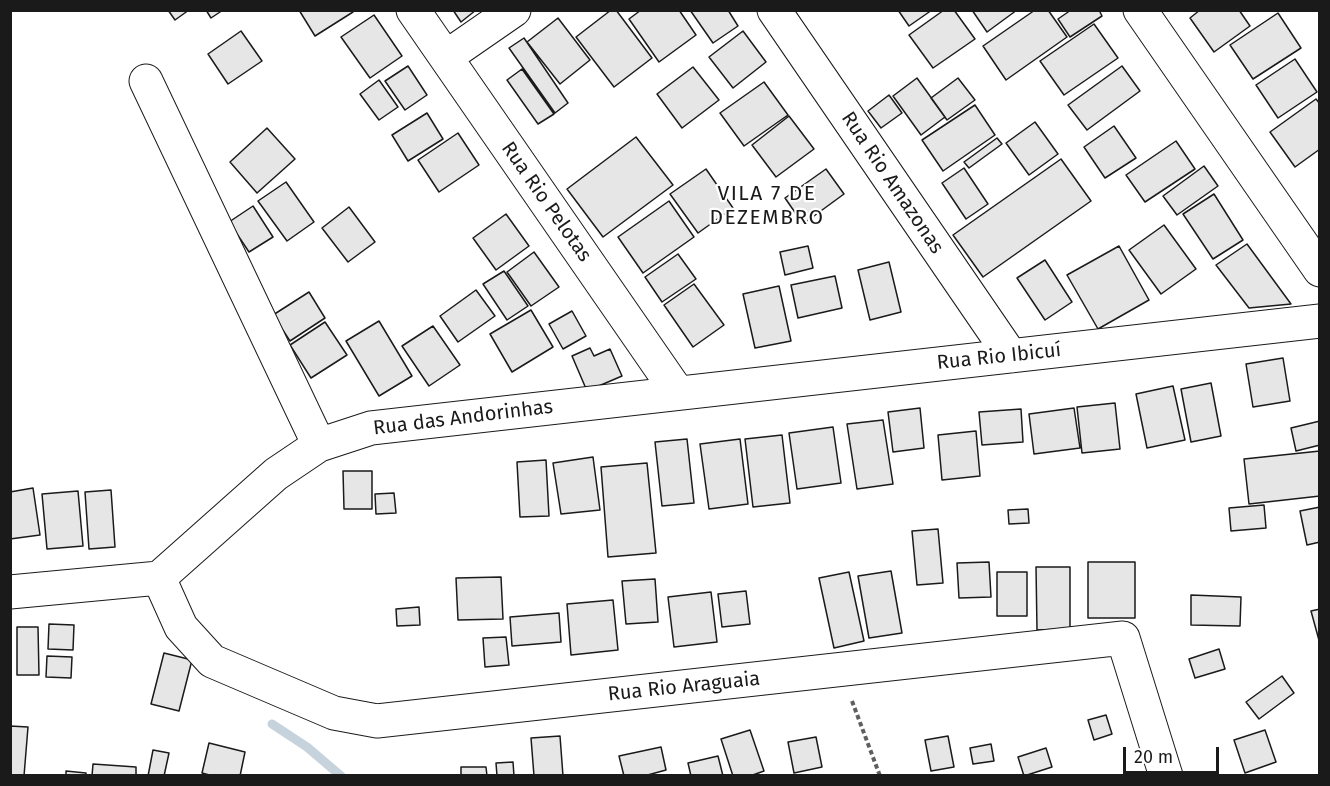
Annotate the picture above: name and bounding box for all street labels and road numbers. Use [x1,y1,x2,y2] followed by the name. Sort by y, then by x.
[836,107,948,259] street label: Rua Rio Amazonas
[496,137,596,267] street label: Rua Rio Pelotas
[936,339,1062,375] street label: Rua Rio Ibicuí
[372,395,554,441] street label: Rua das Andorinhas
[607,667,761,707] street label: Rua Rio Araguaia

